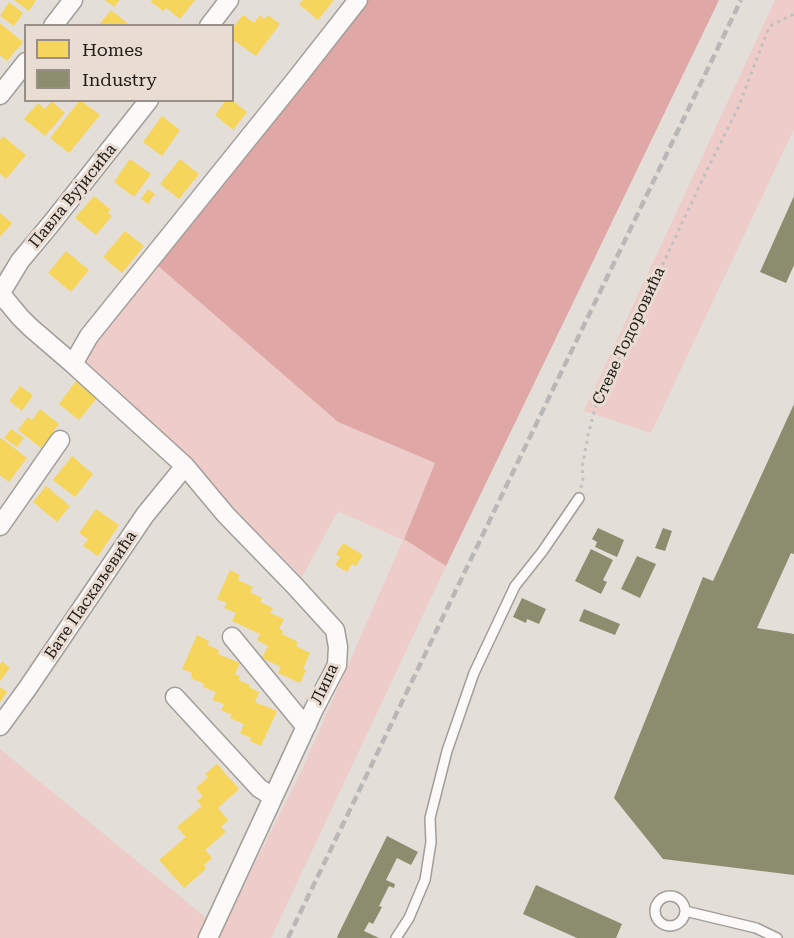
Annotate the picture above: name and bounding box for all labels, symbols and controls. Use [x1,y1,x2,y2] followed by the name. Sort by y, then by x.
[24,24,234,102] legend
[82,39,143,60] text: Homes
[82,69,157,90] text: Industry
[25,140,121,252] street label: Павла Вујисића
[589,264,669,408] street label: Стеве Тодоровића
[41,527,141,663] street label: Бате Паскаљевића
[307,661,343,707] street label: Липа

